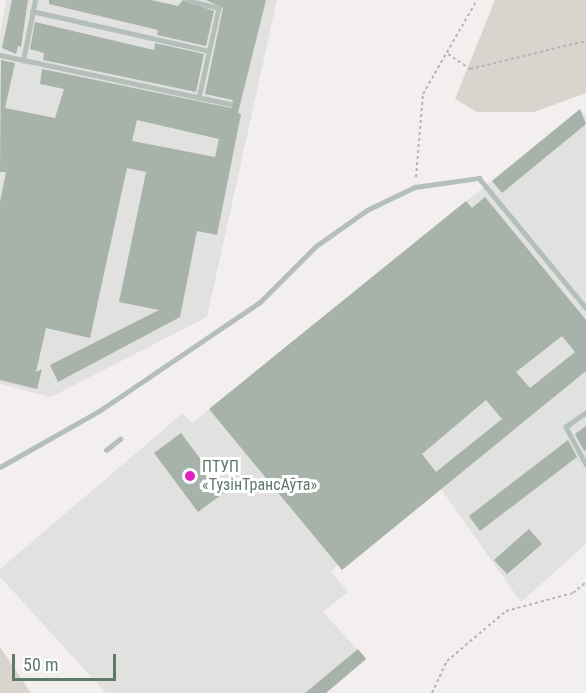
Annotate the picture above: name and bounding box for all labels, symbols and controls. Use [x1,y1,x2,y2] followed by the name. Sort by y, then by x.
[202,457,317,495] place label: ПТУП «ТузінТрансАўта»
[183,469,197,483] marker: ПТУП «ТузінТрансАўта»
[15,642,118,680] scale bar
[23,654,58,675] text: 50 m

